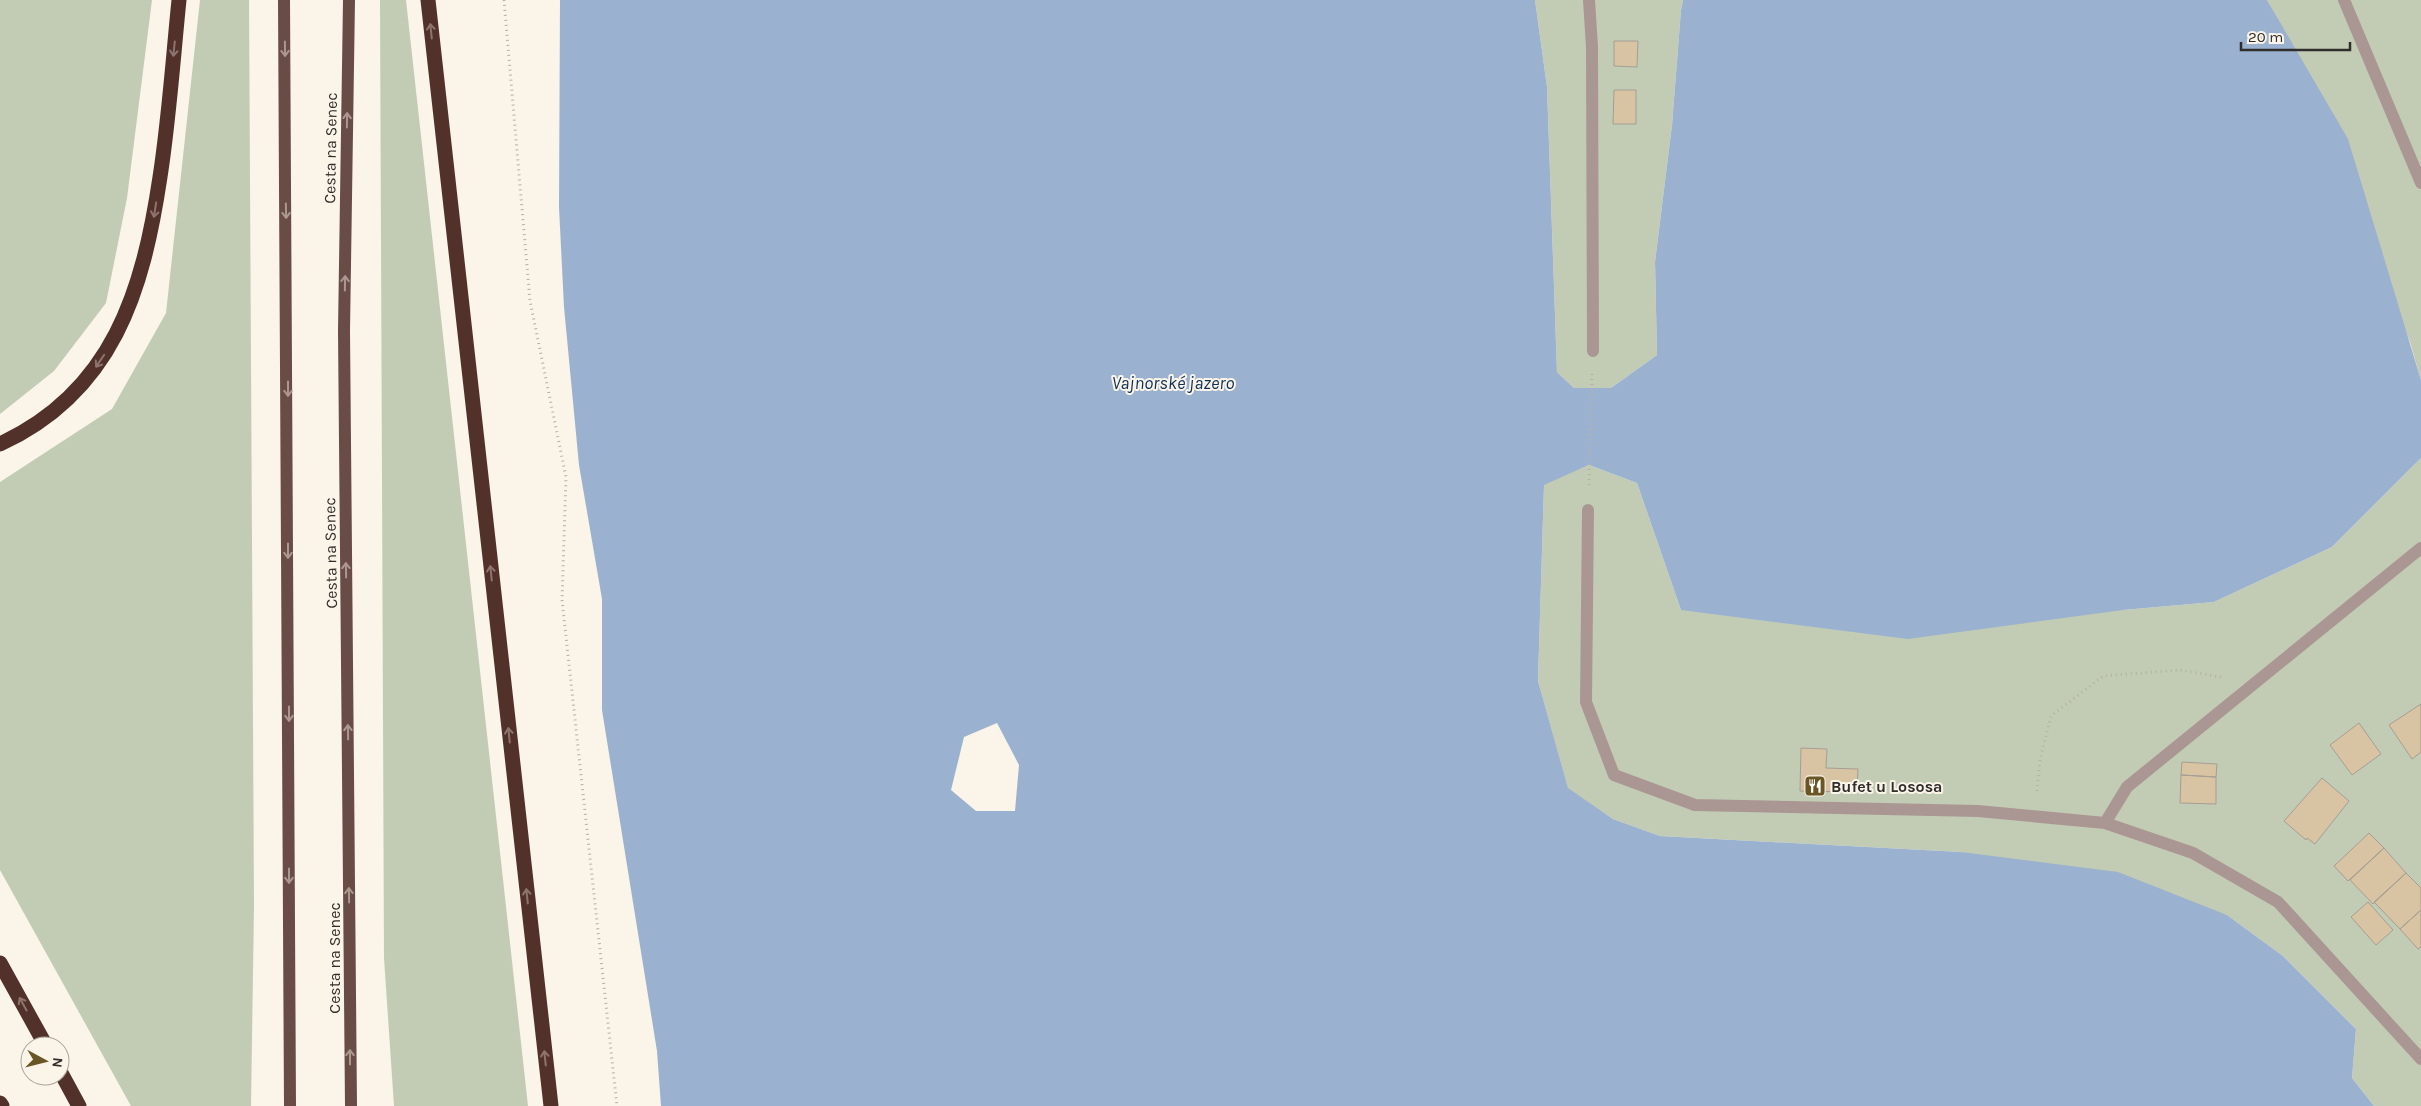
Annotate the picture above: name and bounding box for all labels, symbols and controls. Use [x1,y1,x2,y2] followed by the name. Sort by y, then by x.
[2241,20,2350,52] scale bar
[426,23,436,39] one-way arrow
[2248,28,2283,46] text: 20 m
[169,40,179,56] one-way arrow
[280,40,290,56] one-way arrow
[320,92,341,204] street label: Cesta na Senec
[342,112,352,128] one-way arrow
[150,201,160,217] one-way arrow
[281,202,291,219] one-way arrow
[340,275,350,291] one-way arrow
[94,354,105,368] one-way arrow
[1112,372,1234,394] water label: Vajnorské jazero
[283,380,293,396] one-way arrow
[320,497,341,609] street label: Cesta na Senec
[283,542,293,559] one-way arrow
[341,562,351,578] one-way arrow
[486,565,496,581] one-way arrow
[284,705,294,721] one-way arrow
[343,725,353,741] one-way arrow
[504,727,514,743] one-way arrow
[1803,774,1827,798] restaurant icon: Bufet u Lososa
[1831,777,1942,796] place label: Bufet u Lososa
[284,868,294,884] one-way arrow
[344,887,354,904] one-way arrow
[522,888,532,904] one-way arrow
[325,902,344,1014] street label: Cesta na Senec
[18,997,28,1012] one-way arrow
[20,1036,70,1086] north arrow
[345,1050,355,1066] one-way arrow
[541,1050,550,1066] one-way arrow
[48,1057,66,1069] text: N

